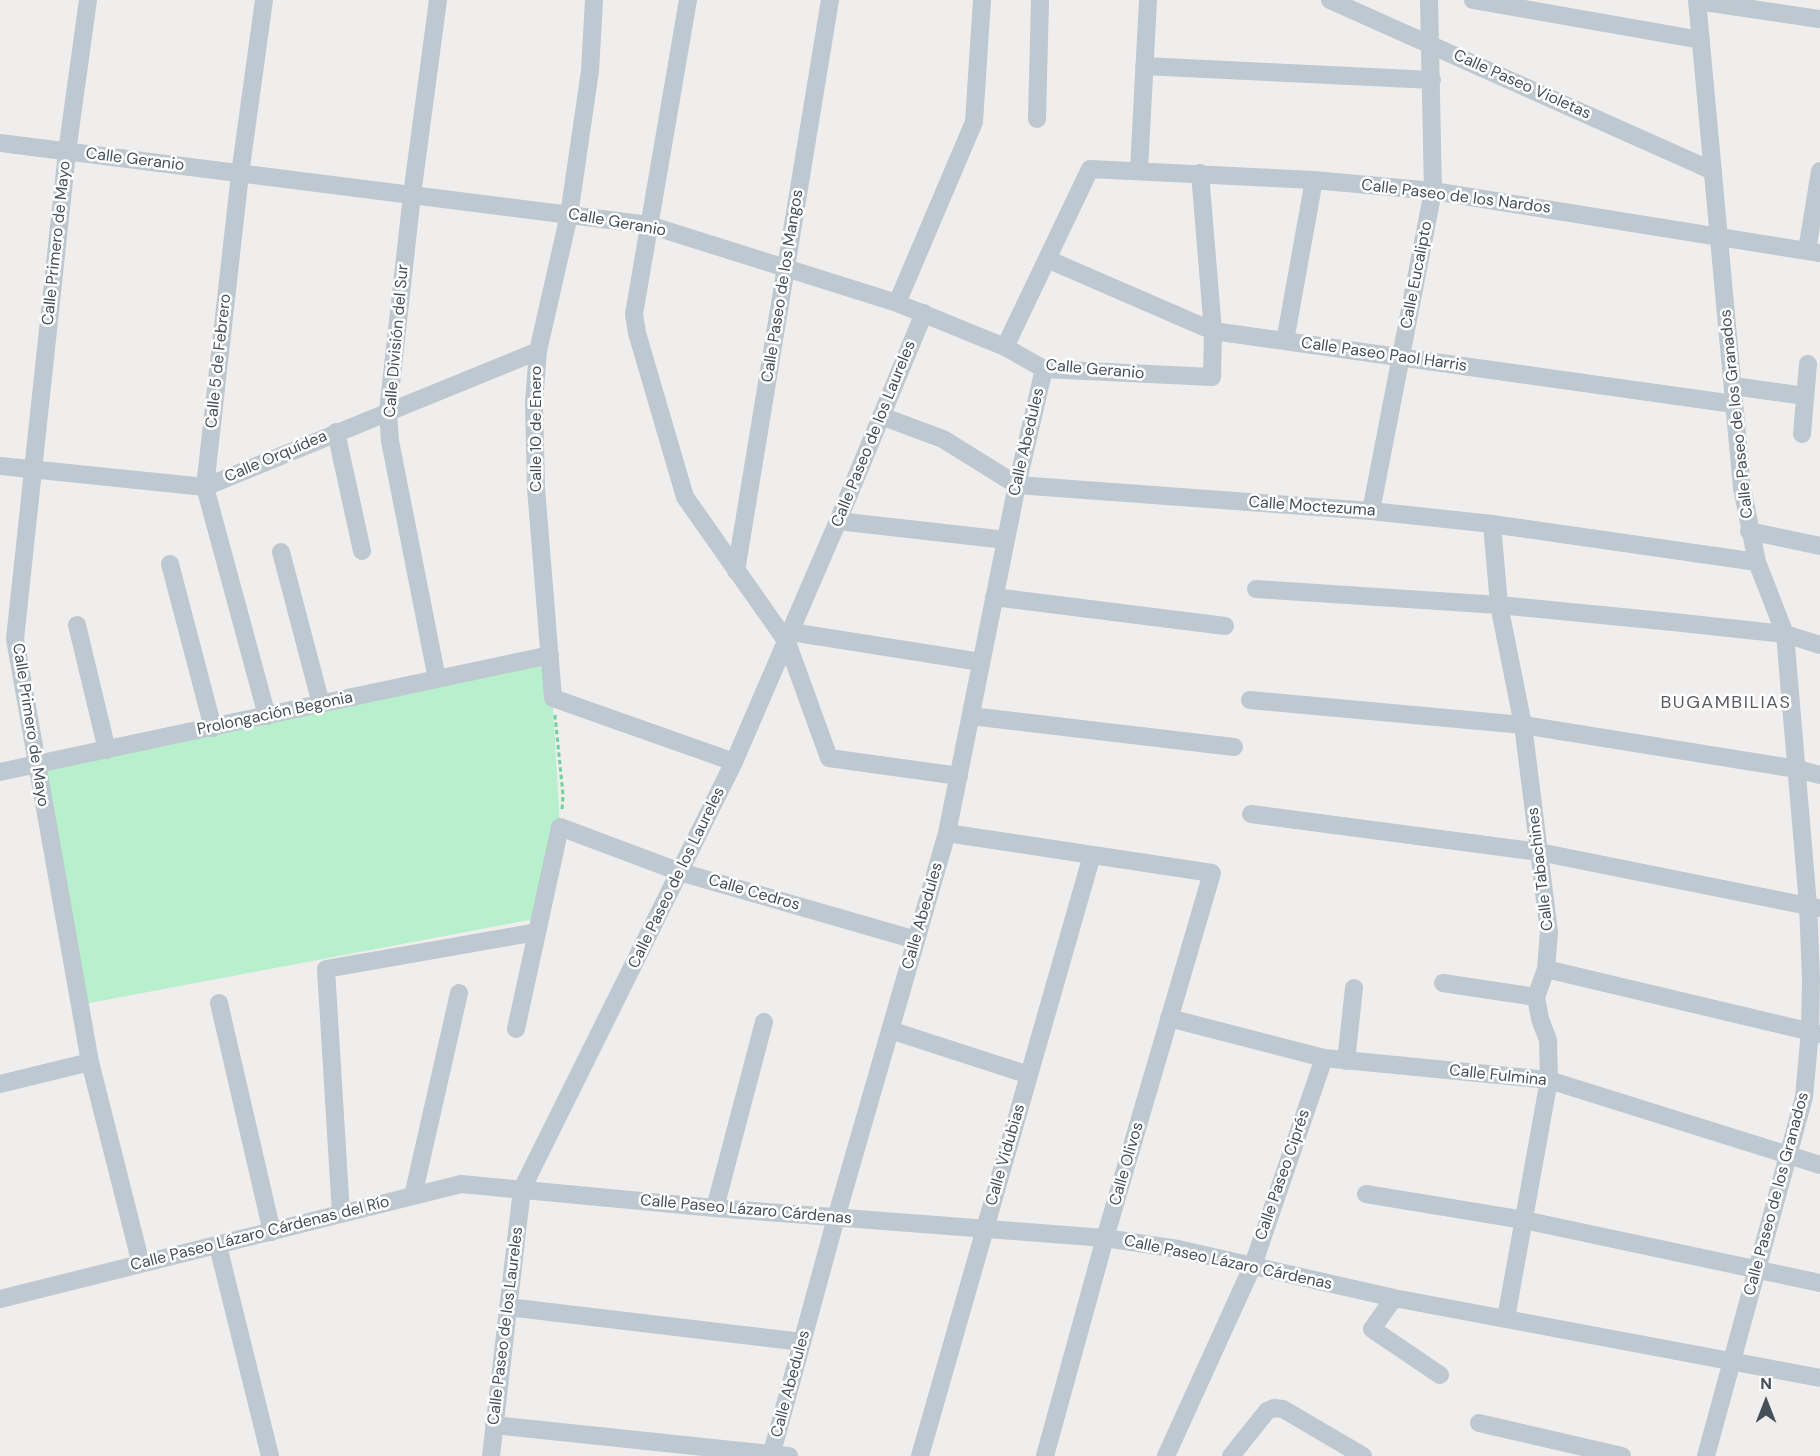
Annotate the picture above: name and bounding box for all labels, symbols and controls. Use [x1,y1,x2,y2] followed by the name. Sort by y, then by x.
[1450,46,1594,124] street label: Calle Paseo Violetas
[85,144,185,176] street label: Calle Geranio
[39,160,75,326] street label: Calle Primero de Mayo
[1360,176,1552,218] street label: Calle Paseo de los Nardos
[758,188,808,384] street label: Calle Paseo de los Mangos
[567,205,667,241] street label: Calle Geranio
[1397,219,1437,331] street label: Calle Eucalipto
[381,264,413,418] street label: Calle División del Sur
[202,293,236,429] street label: Calle 5 de Febrero
[1716,309,1758,519] street label: Calle Paseo de los Granados
[1300,334,1468,376] street label: Calle Paseo Paol Harris
[828,338,920,530] street label: Calle Paseo de los Laureles
[1045,356,1145,384] street label: Calle Geranio
[527,366,547,492] street label: Calle 10 de Enero
[1005,386,1049,498] street label: Calle Abedules
[222,427,330,487] street label: Calle Orquídea
[1248,493,1376,521] street label: Calle Moctezuma
[8,642,52,808] street label: Calle Primero de Mayo
[195,688,355,740] street label: Prolongación Begonia
[1660,692,1792,714] district label: BUGAMBILIAS
[625,784,729,972] street label: Calle Paseo de los Laureles
[1524,806,1558,932] street label: Calle Tabachines
[899,860,947,972] street label: Calle Abedules
[706,871,802,915] street label: Calle Cedros
[1448,1061,1548,1091] street label: Calle Fulmina
[1741,1090,1813,1298] street label: Calle Paseo de los Granados
[982,1102,1030,1208] street label: Calle Vidubias
[1252,1107,1314,1243] street label: Calle Paseo Ciprés
[1106,1120,1148,1208] street label: Calle Olivos
[639,1191,853,1229] street label: Calle Paseo Lázaro Cárdenas
[129,1192,391,1276] street label: Calle Paseo Lázaro Cárdenas del Río
[484,1226,528,1426] street label: Calle Paseo de los Laureles
[1122,1232,1334,1294] street label: Calle Paseo Lázaro Cárdenas
[767,1328,815,1440] street label: Calle Abedules
[1736,1372,1796,1432] north arrow
[1760,1373,1772,1394] text: N

